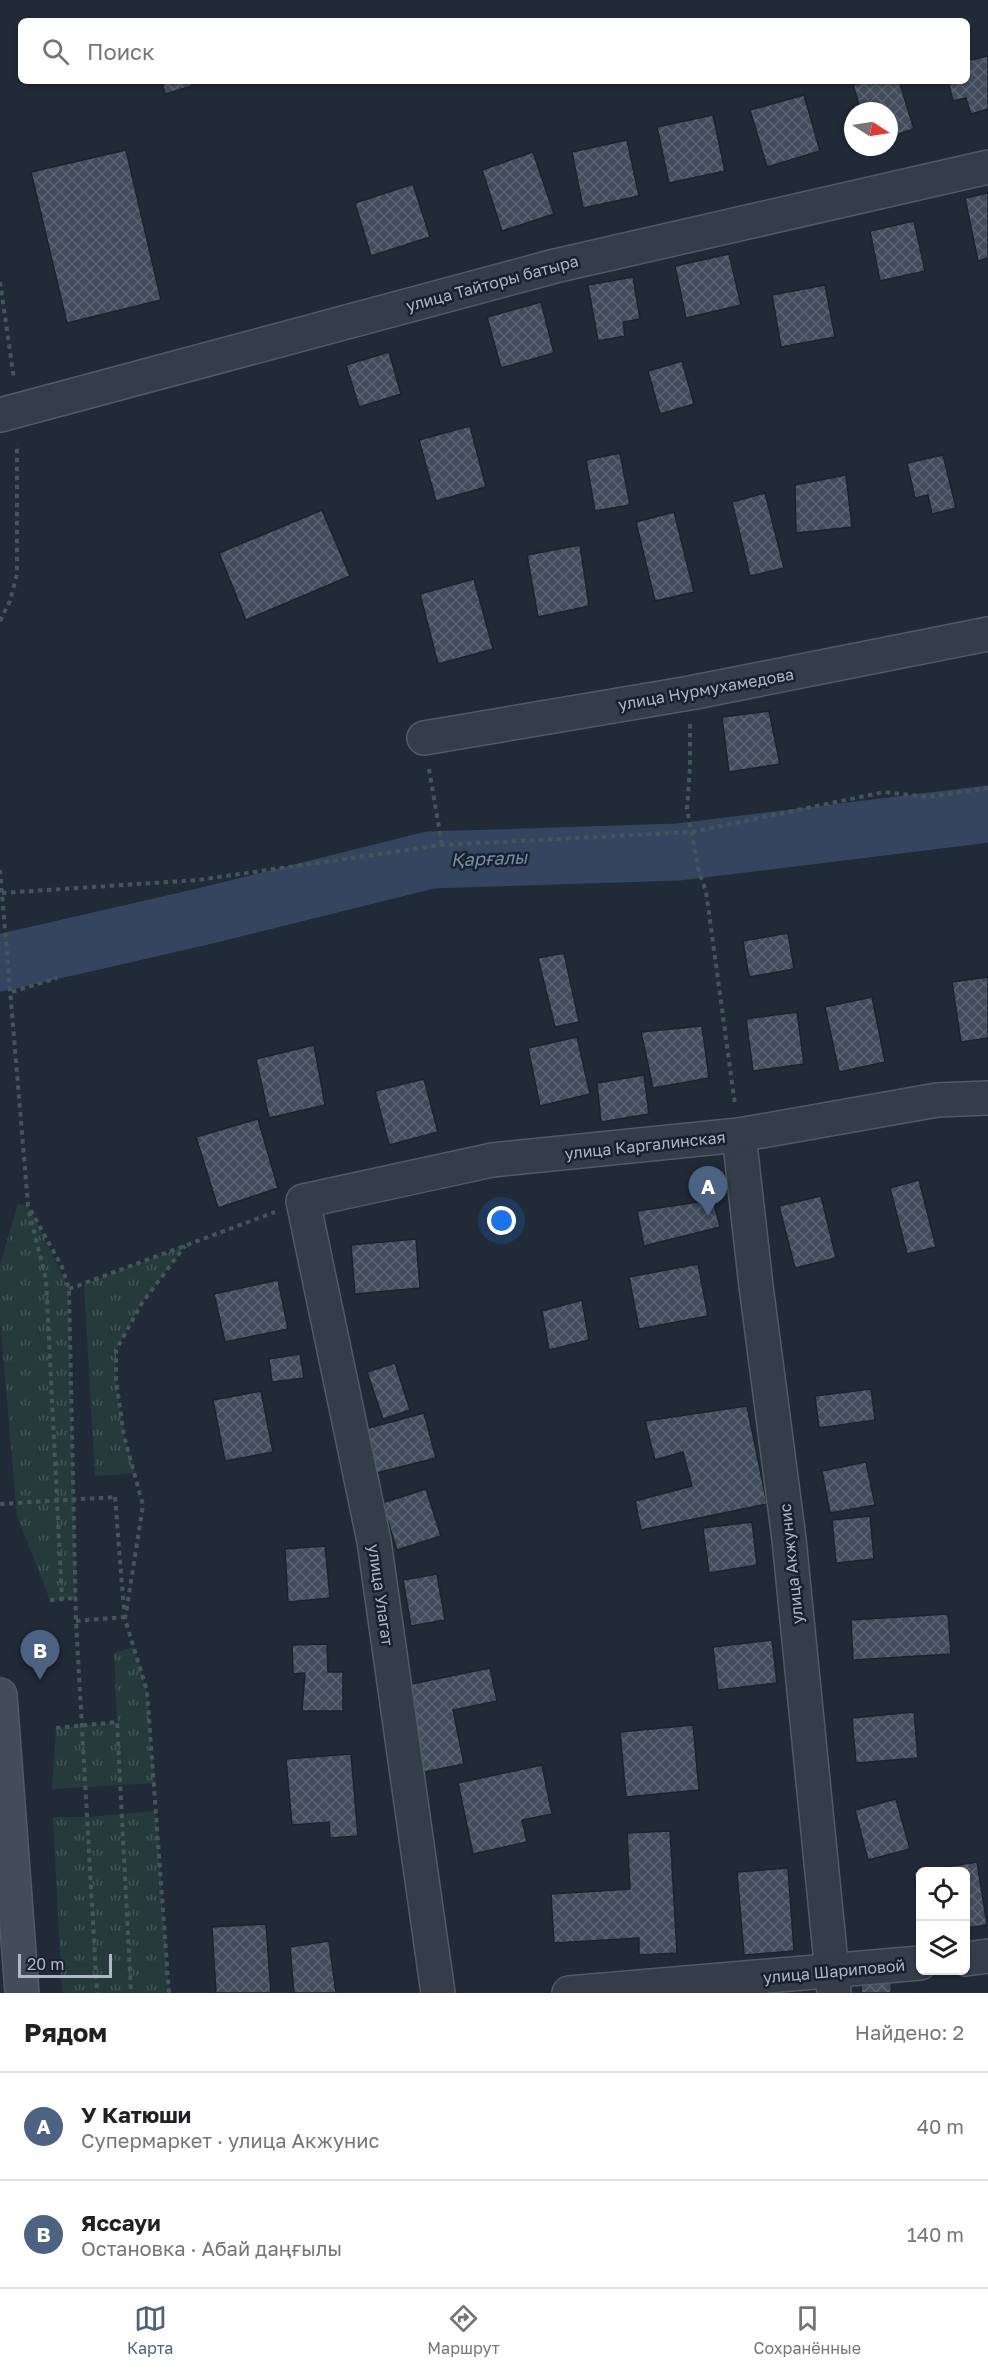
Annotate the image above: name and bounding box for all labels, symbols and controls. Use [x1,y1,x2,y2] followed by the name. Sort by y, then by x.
[18,18,970,84] search box
[39,35,72,68] icon: search
[87,38,155,65] text: Поиск
[844,102,898,156] north arrow
[404,250,580,316] street label: улица Тайторы батыра
[617,664,795,714] street label: улица Нурмухамедова
[450,846,528,870] water label: Қарғалы
[564,1127,726,1163] street label: улица Каргалинская
[688,1166,728,1216] pin: A
[487,1206,516,1235] your location
[775,1502,807,1625] street label: улица Акжунис
[364,1543,398,1647] street label: улица Улагат
[20,1630,60,1680] pin: B
[916,1867,970,1975] map controls
[916,1867,970,1921] button: locate
[916,1921,970,1975] button: layers
[18,1951,112,1978] scale bar
[27,1954,64,1974] text: 20 m
[762,1955,906,1987] street label: улица Шариповой
[24,2017,107,2048] text: Рядом
[855,2020,964,2044] text: Найдено: 2
[81,2101,191,2128] text: У Катюши
[36,2114,51,2138] text: A
[917,2114,964,2138] text: 40 m
[81,2128,379,2152] text: Супермаркет · улица Акжунис
[81,2209,161,2236] text: Яссауи
[36,2222,51,2246] text: B
[907,2222,964,2246] text: 140 m
[81,2236,342,2260] text: Остановка · Абай даңғылы
[127,2302,173,2358] tab: Карта
[427,2302,500,2358] tab: Маршрут
[754,2302,861,2358] tab: Сохранённые

